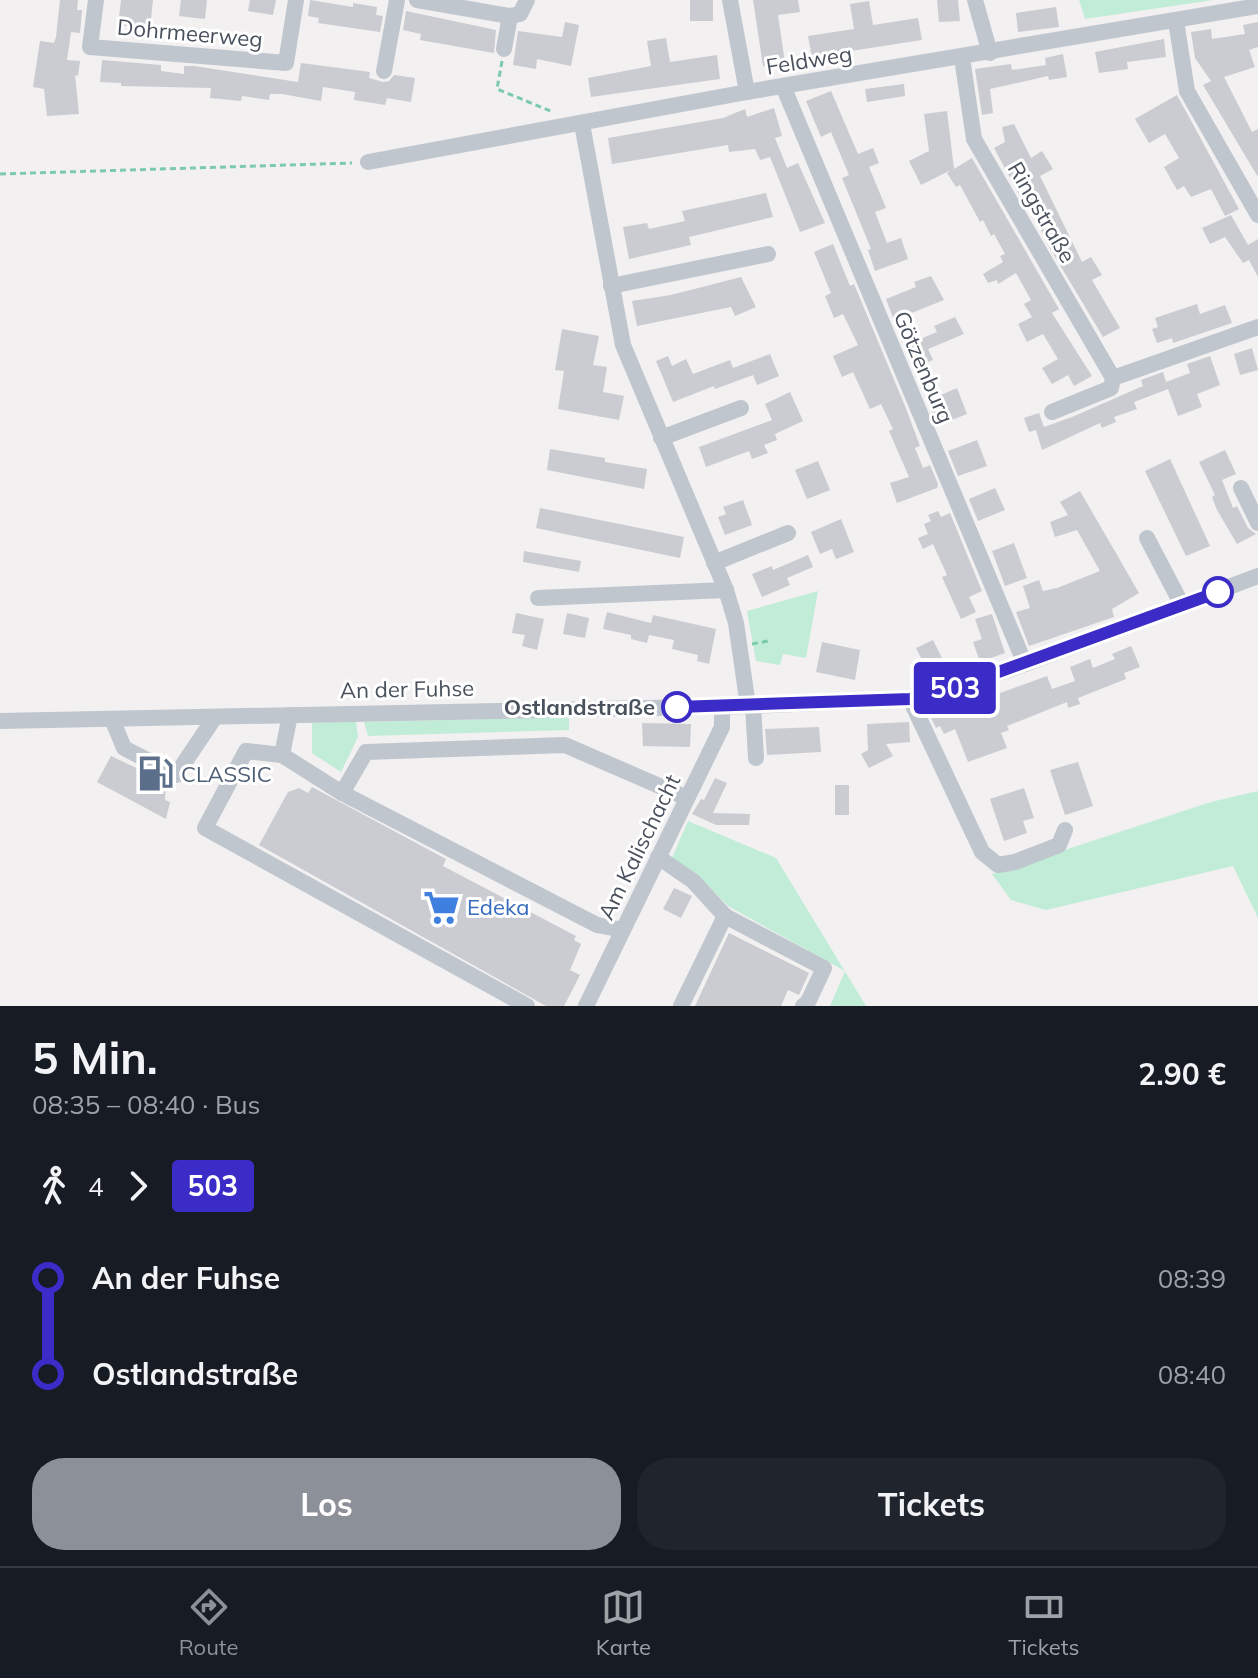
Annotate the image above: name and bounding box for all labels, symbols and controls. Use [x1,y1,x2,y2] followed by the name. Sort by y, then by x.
[116,13,264,53] street label: Dohrmeerweg
[764,39,854,81] street label: Feldweg
[1002,156,1082,268] street label: Ringstraße
[888,307,960,427] street label: Götzenburg
[1203,577,1233,607] unlabelled marker
[909,662,1001,714] line badge: 503
[930,670,980,705] text: 503
[340,674,474,704] street label: An der Fuhse
[662,692,692,722] marker: Ostlandstraße
[504,693,655,721] place label: Ostlandstraße
[136,755,174,793] fuel station icon: CLASSIC
[181,760,272,788] place label: CLASSIC
[592,769,686,924] street label: Am Kalischacht
[422,888,460,926] supermarket icon: Edeka
[467,893,529,921] place label: Edeka
[32,1030,158,1085] text: 5 Min.
[1138,1055,1226,1093] text: 2.90 €
[32,1088,261,1121] text: 08:35 – 08:40 · Bus
[32,1164,76,1208] icon: walk
[116,1164,160,1208] icon: forward
[188,1168,238,1203] text: 503
[88,1170,104,1203] text: 4
[92,1259,280,1297] text: An der Fuhse
[1158,1262,1226,1295] text: 08:39
[92,1355,298,1393] text: Ostlandstraße
[1158,1358,1226,1391] text: 08:40
[32,1458,621,1550] button: Los
[637,1458,1226,1550] button: Tickets
[179,1585,238,1661] tab: Route
[596,1585,651,1661] tab: Karte
[1008,1585,1079,1661] tab: Tickets

